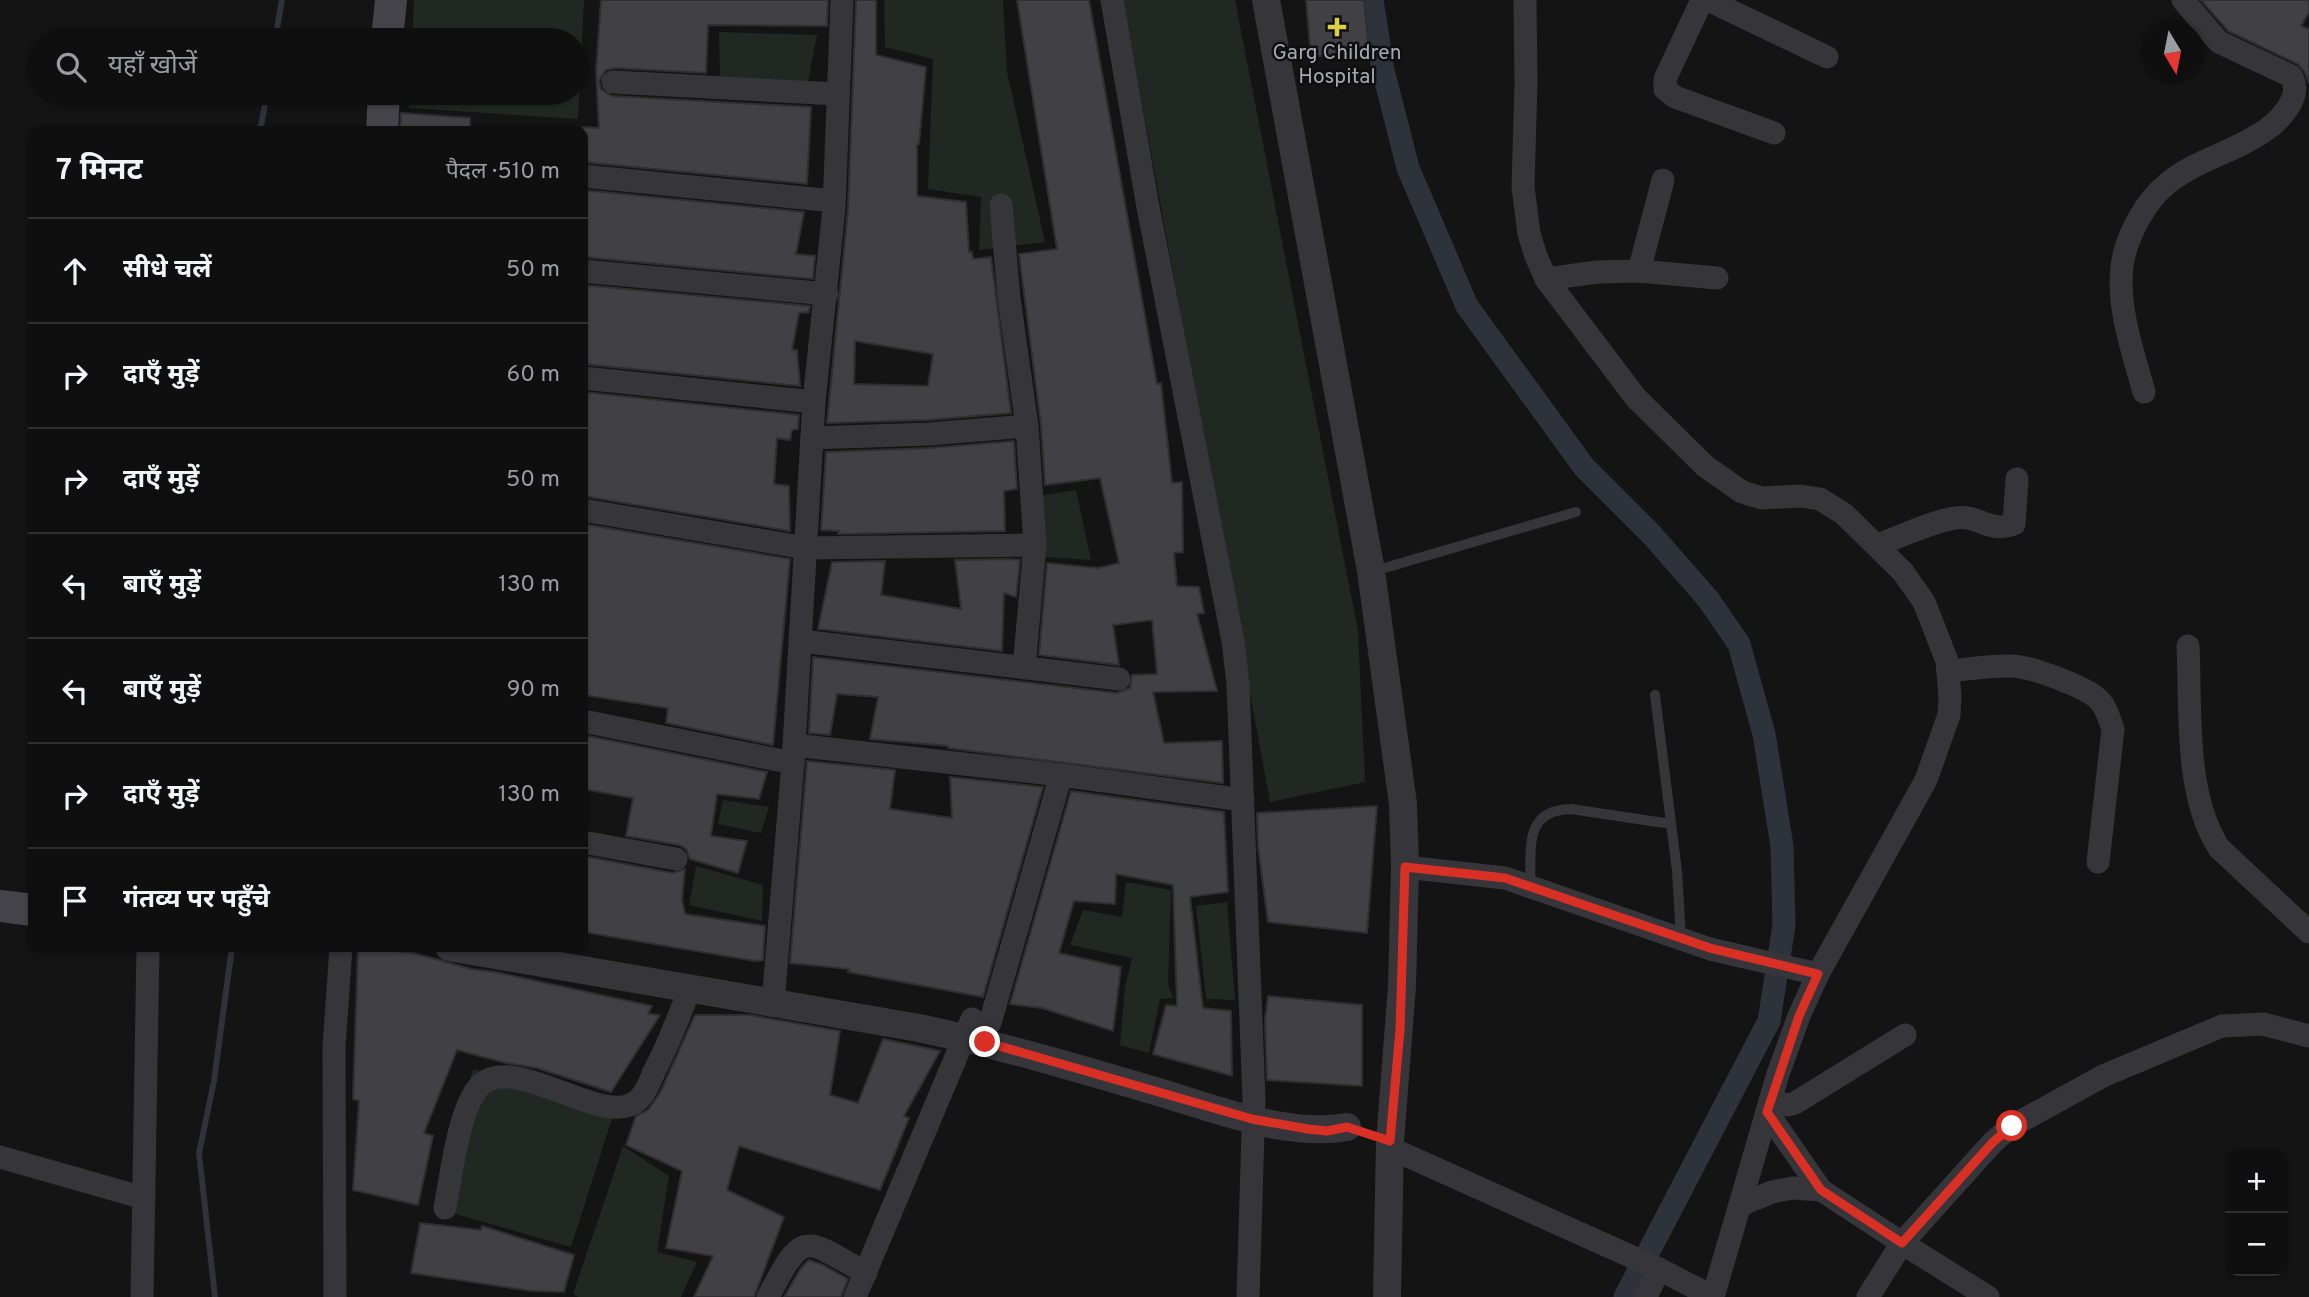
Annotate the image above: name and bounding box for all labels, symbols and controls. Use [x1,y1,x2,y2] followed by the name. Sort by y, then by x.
[1327,17,1347,37] marker: Garg Children Hospital
[2141,21,2204,84] north arrow
[28,28,588,105] search box
[1272,40,1402,91] place label: Garg Children Hospital
[52,48,90,86] icon: search
[108,50,197,83] text: यहाँ खोजें
[56,153,143,190] text: 7 मिनट
[446,158,560,187] text: पैदल · 510 m
[56,252,94,290] icon: ahead
[123,254,211,287] text: सीधे चलें
[506,256,560,285] text: 50 m
[56,357,94,395] icon: right
[123,359,199,392] text: दाएँ मुड़ें
[507,361,560,390] text: 60 m
[56,462,94,500] icon: right
[123,464,199,497] text: दाएँ मुड़ें
[506,466,560,495] text: 50 m
[56,567,94,605] icon: left
[123,569,201,602] text: बाएँ मुड़ें
[498,571,560,600] text: 130 m
[56,672,94,710] icon: left
[123,674,201,707] text: बाएँ मुड़ें
[507,676,560,705] text: 90 m
[56,777,94,815] icon: right
[123,779,199,812] text: दाएँ मुड़ें
[498,781,560,810] text: 130 m
[56,882,94,920] icon: arrive
[123,884,270,917] text: गंतव्य पर पहुँचे
[969,1026,1000,1057] route end
[1996,1110,2027,1141] route start
[2225,1150,2288,1276] map controls
[2225,1150,2288,1213] button: +
[2225,1213,2288,1276] button: −

